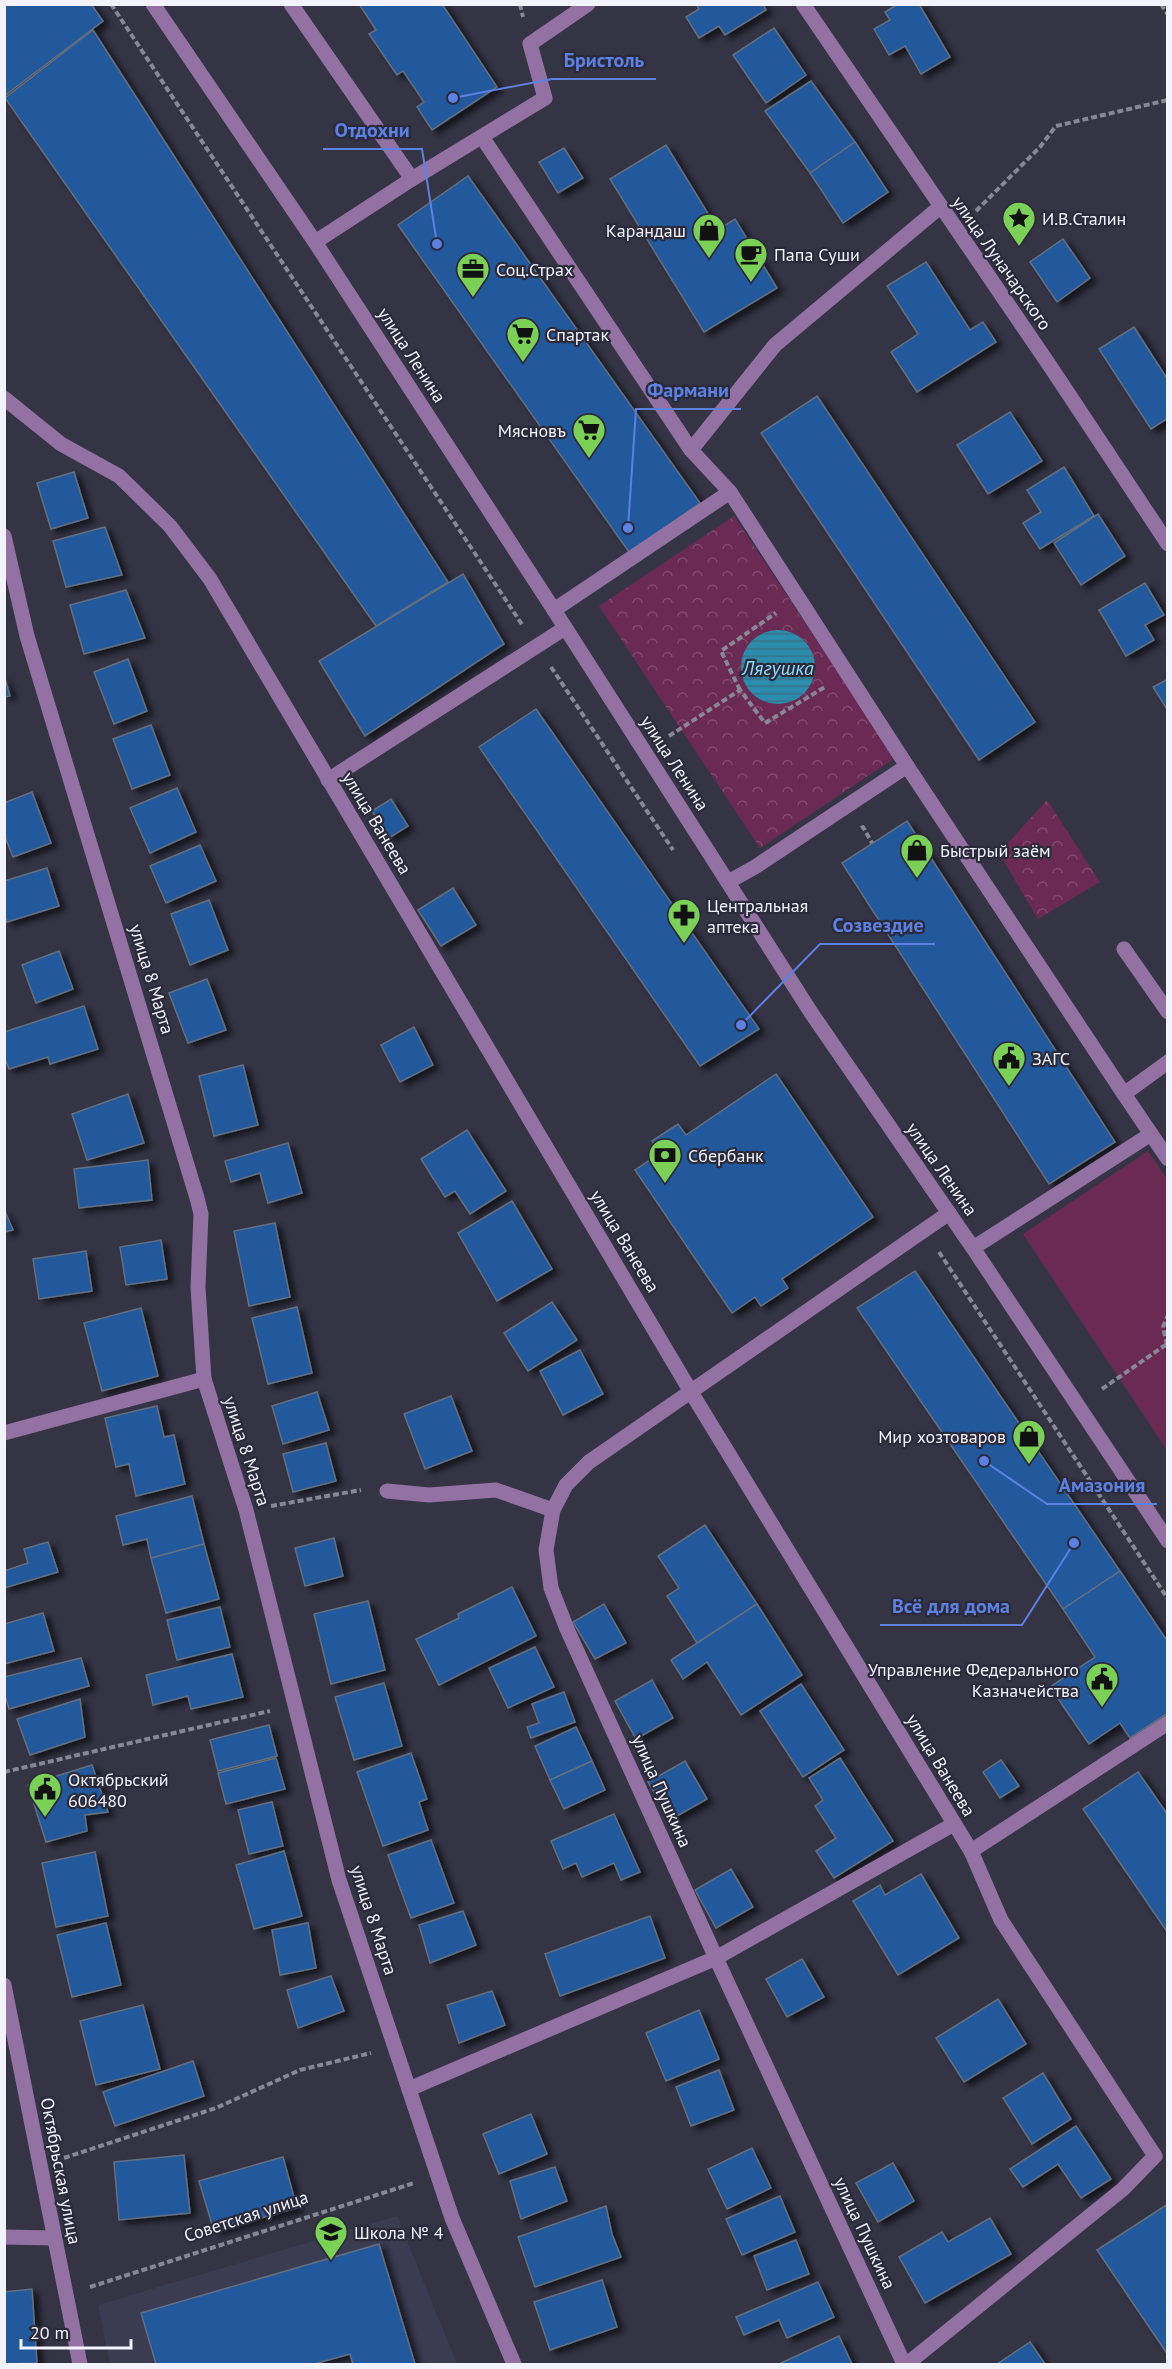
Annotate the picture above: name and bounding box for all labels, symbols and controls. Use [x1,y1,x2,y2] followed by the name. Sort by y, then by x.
[552,41,656,79] callout: Бристоль
[564,47,645,73] text: Бристоль
[323,111,422,149] callout: Отдохни
[334,117,410,143] text: Отдохни
[947,192,1057,334] street label: улица Луначарского
[1001,200,1037,247] place icon: И.В.Сталин
[1042,207,1126,230] place label: И.В.Сталин
[691,212,727,259] shop icon: Карандаш
[606,219,686,242] place label: Карандаш
[733,236,769,283] cafe icon: Папа Суши
[774,243,860,266] place label: Папа Суши
[455,251,491,298] office icon: Соц.Страх
[496,258,573,281] place label: Соц.Страх
[373,303,451,407] street label: улица Ленина
[505,316,541,363] supermarket icon: Спартак
[546,323,609,346] place label: Спартак
[636,371,741,409] callout: Фармани
[647,377,729,403] text: Фармани
[571,412,607,459] supermarket icon: Мясновъ
[498,419,566,442] place label: Мясновъ
[741,655,814,681] water label: Лягушка
[636,711,714,815] street label: улица Ленина
[337,767,417,879] street label: улица Ванеева
[899,832,935,879] shop icon: Быстрый заём
[940,839,1051,862] place label: Быстрый заём
[707,894,808,938] place label: Центральная аптека
[666,897,702,944] pharmacy icon: Центральная аптека
[820,906,935,944] callout: Созвездие
[832,912,924,938] text: Созвездие
[124,921,180,1037] street label: улица 8 Марта
[991,1040,1027,1087] public building icon: ЗАГС
[1032,1047,1070,1070] place label: ЗАГС
[901,1118,983,1220] street label: улица Ленина
[647,1137,683,1184] bank icon: Сбербанк
[688,1144,764,1167] place label: Сбербанк
[585,1185,665,1297] street label: улица Ванеева
[218,1393,276,1509] street label: улица 8 Марта
[1011,1418,1047,1465] shop icon: Мир хозтоваров
[878,1425,1006,1448] place label: Мир хозтоваров
[1047,1466,1157,1504] callout: Амазония
[1059,1472,1145,1498] text: Амазония
[880,1587,1022,1625] callout: Всё для дома
[892,1593,1010,1619] text: Всё для дома
[868,1658,1079,1702] place label: Управление Федерального Казначейства
[1084,1661,1120,1708] public building icon: Управление Федерального Казначейства
[901,1709,981,1821] street label: улица Ванеева
[627,1731,697,1851] street label: улица Пушкина
[68,1768,169,1812] place label: Октябрьский 606480
[27,1771,63,1818] public building icon: Октябрьский 606480
[345,1862,403,1978] street label: улица 8 Марта
[35,2096,87,2246] street label: Октябрьская улица
[829,2173,901,2293] street label: улица Пушкина
[181,2185,311,2247] street label: Советская улица
[313,2214,349,2261] school or university icon: Школа № 4
[354,2221,444,2244] place label: Школа № 4
[21,2312,130,2350] scale bar
[30,2321,69,2344] text: 20 m

